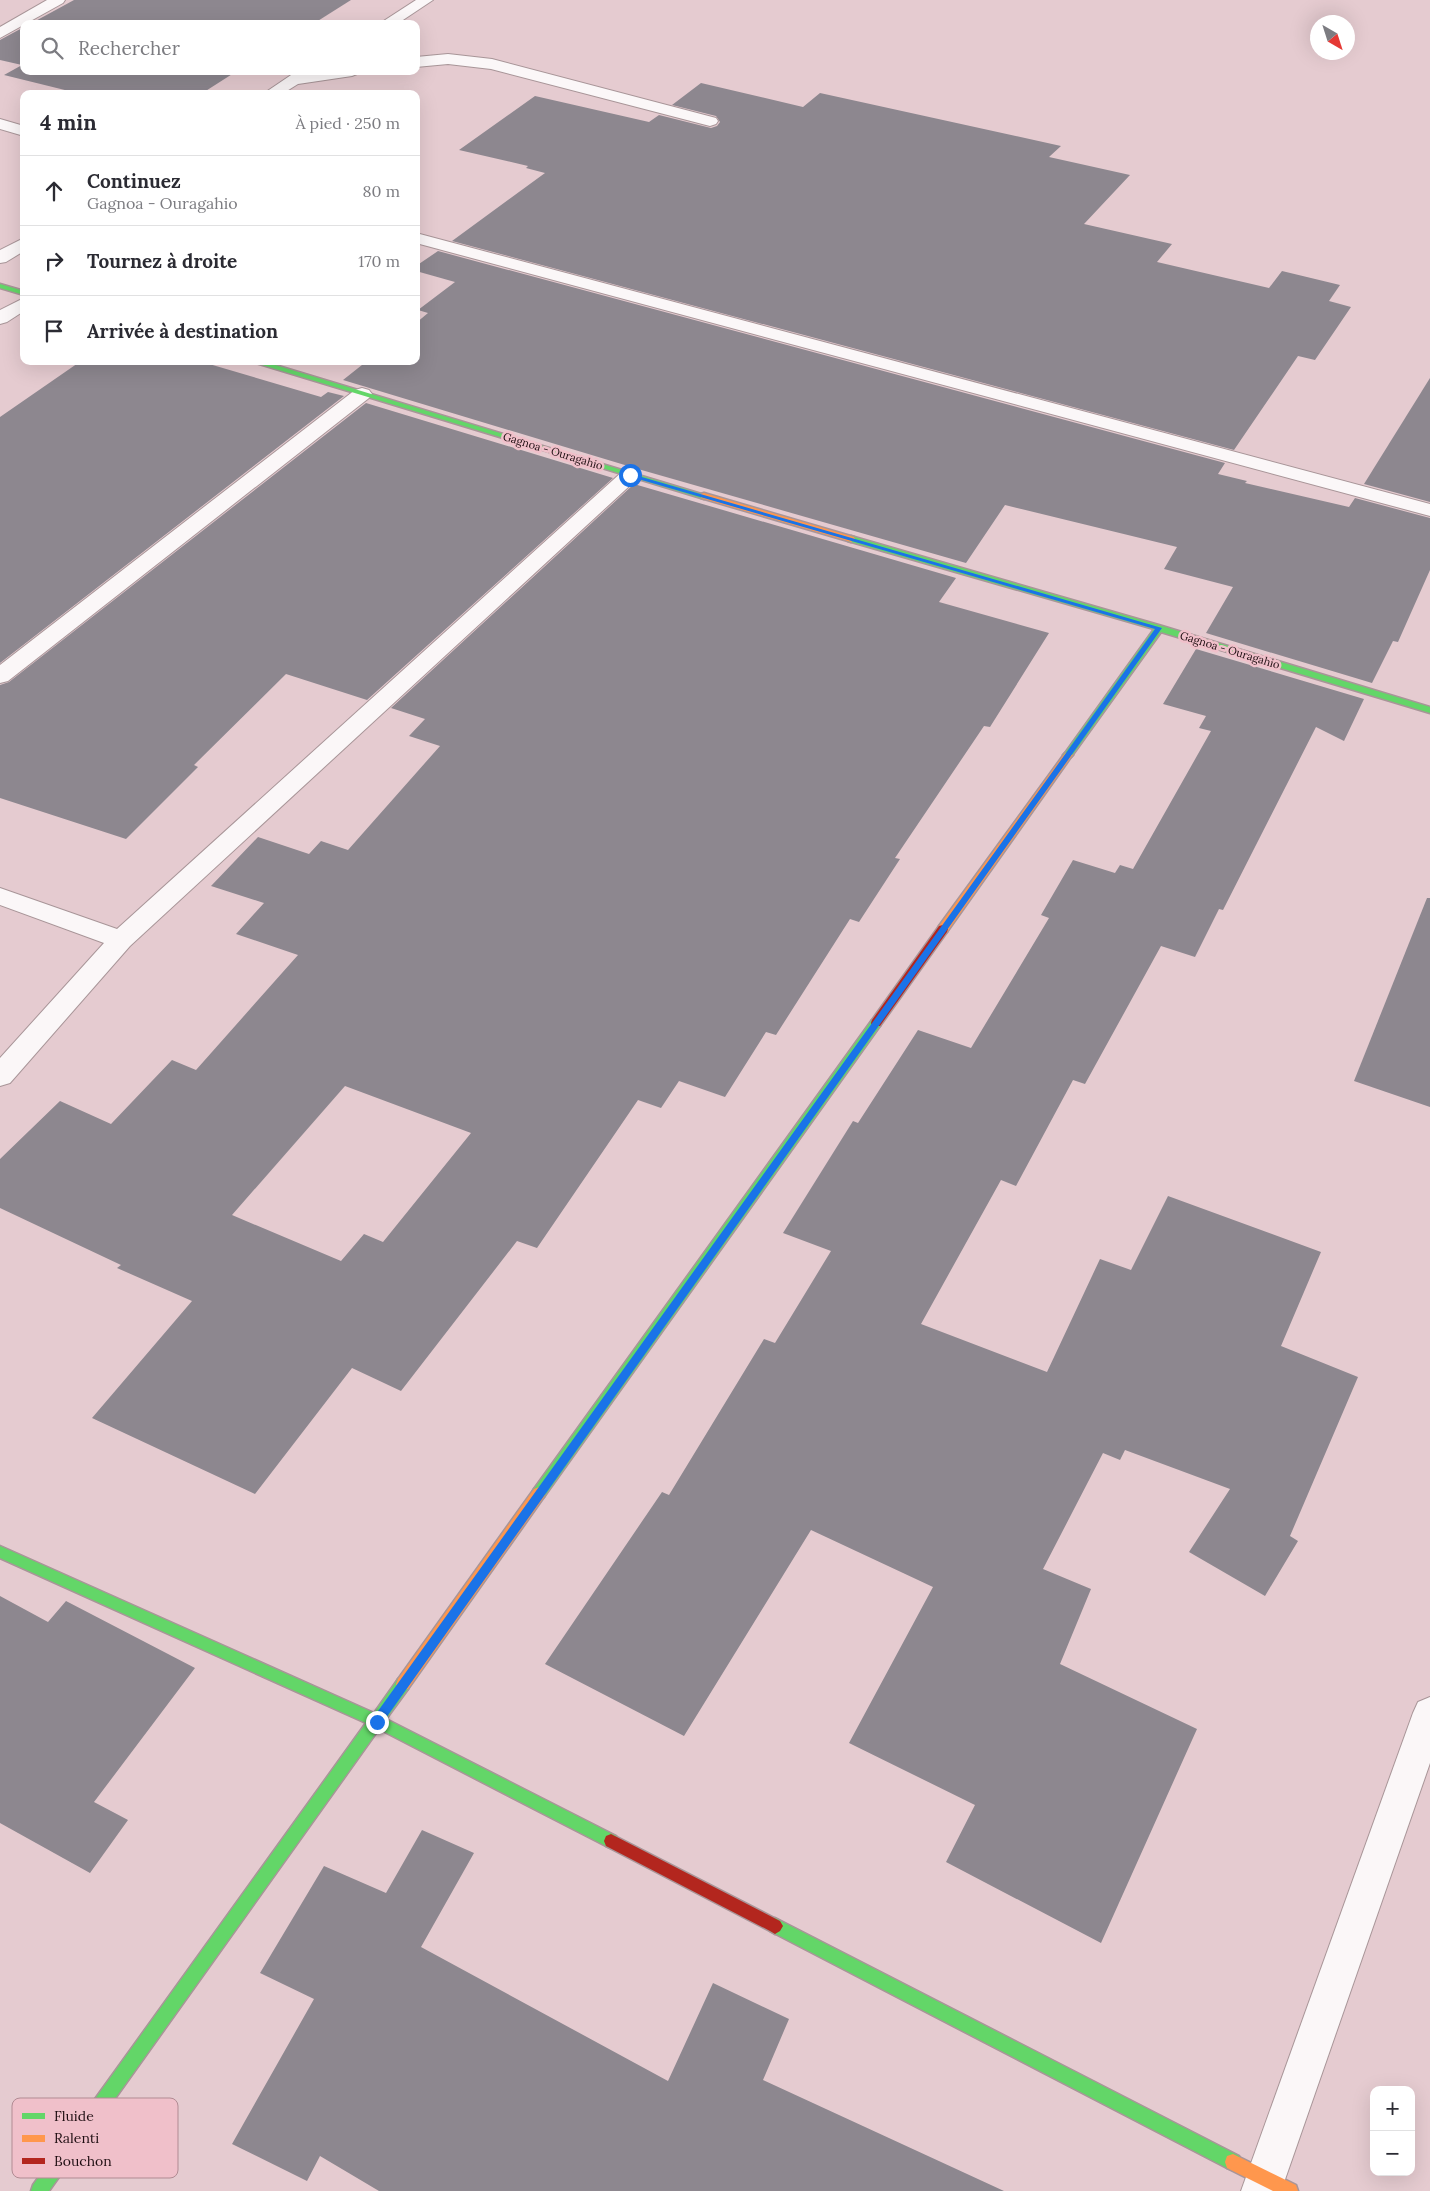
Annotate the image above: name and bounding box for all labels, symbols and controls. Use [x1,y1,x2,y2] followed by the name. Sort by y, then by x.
[1310,15,1355,60] north arrow
[20,20,420,75] search box
[38,34,66,62] icon: search
[78,36,180,60] text: Rechercher
[40,109,97,136] text: 4 min
[295,113,400,133] text: À pied · 250 m
[87,169,181,193] text: Continuez
[40,177,68,205] icon: ahead
[363,181,400,201] text: 80 m
[87,193,238,213] text: Gagnoa - Ouragahio
[40,247,68,275] icon: right
[87,249,237,273] text: Tournez à droite
[358,251,400,271] text: 170 m
[40,317,68,345] icon: arrive
[87,319,278,343] text: Arrivée à destination
[501,429,605,473] street label: Gagnoa - Ouragahio
[619,464,642,487] route start
[1178,628,1282,672] street label: Gagnoa - Ouragahio
[366,1711,389,1734] route end
[1370,2086,1415,2176] map controls
[1370,2086,1415,2131] button: +
[12,2098,178,2178] legend
[54,2107,94,2125] text: Fluide
[54,2129,99,2147] text: Ralenti
[1370,2131,1415,2176] button: −
[54,2152,112,2170] text: Bouchon

